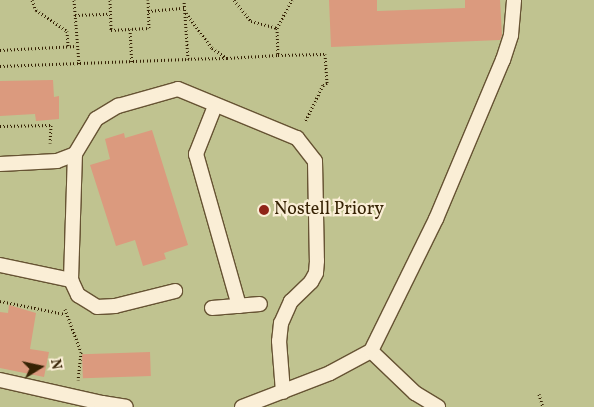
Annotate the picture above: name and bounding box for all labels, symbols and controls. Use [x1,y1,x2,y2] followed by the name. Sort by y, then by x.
[274,199,384,221] place label: Nostell Priory
[258,204,270,216] marker: Nostell Priory
[15,342,65,392] north arrow
[45,358,66,371] text: N

